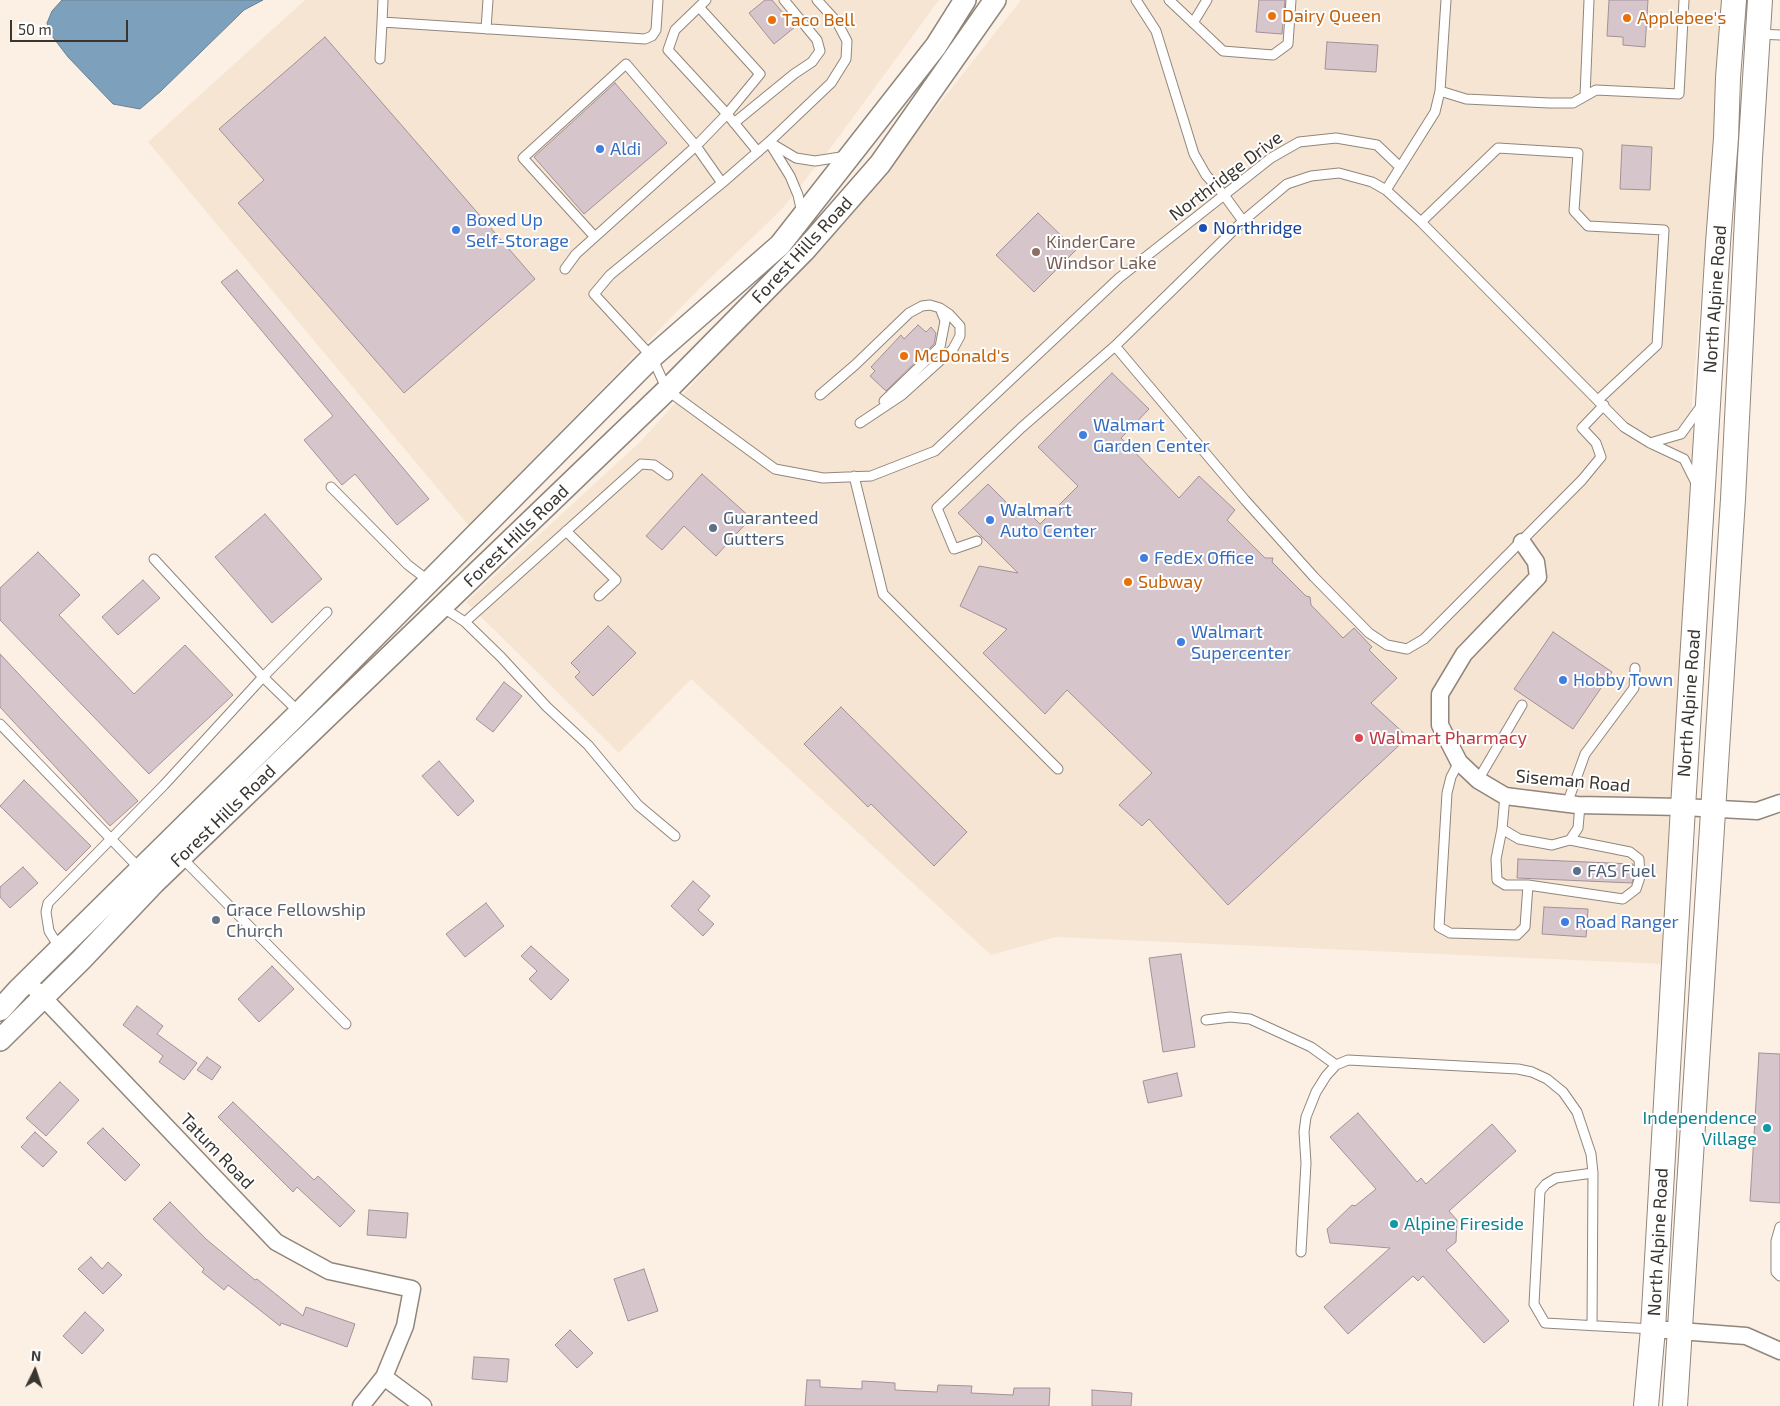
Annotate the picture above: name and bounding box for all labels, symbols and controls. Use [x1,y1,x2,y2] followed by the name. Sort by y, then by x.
[1282,5,1381,27] place label: Dairy Queen
[1637,7,1726,29] place label: Applebee's
[782,9,855,31] place label: Taco Bell
[12,10,130,42] scale bar
[1266,10,1278,22] marker: Dairy Queen
[1621,12,1633,24] marker: Applebee's
[766,14,778,26] marker: Taco Bell
[18,20,52,38] text: 50 m
[1165,127,1287,225] street label: Northridge Drive
[610,138,641,160] place label: Aldi
[594,143,606,155] marker: Aldi
[747,192,857,308] street label: Forest Hills Road
[466,209,569,252] place label: Boxed Up Self-Storage
[1213,217,1302,239] place label: Northridge
[1197,222,1209,234] marker: Northridge
[450,224,462,236] marker: Boxed Up Self-Storage
[1699,224,1731,374] street label: North Alpine Road
[1046,231,1157,274] place label: KinderCare Windsor Lake
[1030,246,1042,258] marker: KinderCare Windsor Lake
[914,345,1010,367] place label: McDonald's
[898,350,910,362] marker: McDonald's
[1093,414,1210,456] place label: Walmart Garden Center
[1077,429,1089,441] marker: Walmart Garden Center
[459,480,573,592] street label: Forest Hills Road
[1000,499,1097,542] place label: Walmart Auto Center
[723,507,819,550] place label: Guaranteed Gutters
[984,514,996,526] marker: Walmart Auto Center
[707,522,719,534] marker: Guaranteed Gutters
[1154,547,1254,569] place label: FedEx Office
[1138,552,1150,564] marker: FedEx Office
[1138,571,1203,593] place label: Subway
[1122,576,1134,588] marker: Subway
[1191,621,1291,664] place label: Walmart Supercenter
[1673,628,1705,778] street label: North Alpine Road
[1175,636,1187,648] marker: Walmart Supercenter
[1573,669,1673,691] place label: Hobby Town
[1557,674,1569,686] marker: Hobby Town
[1369,727,1527,749] place label: Walmart Pharmacy
[1353,732,1365,744] marker: Walmart Pharmacy
[166,760,280,872] street label: Forest Hills Road
[1515,765,1631,797] street label: Siseman Road
[1587,860,1656,882] place label: FAS Fuel
[1571,865,1583,877] marker: FAS Fuel
[226,899,366,942] place label: Grace Fellowship Church
[1575,911,1679,933] place label: Road Ranger
[210,914,222,926] marker: Grace Fellowship Church
[1559,916,1571,928] marker: Road Ranger
[1643,1107,1757,1150] place label: Independence Village
[176,1109,258,1193] street label: Tatum Road
[1761,1122,1773,1134] marker: Independence Village
[1643,1167,1673,1317] street label: North Alpine Road
[1404,1213,1524,1235] place label: Alpine Fireside
[1388,1218,1400,1230] marker: Alpine Fireside
[10,1346,60,1396] north arrow
[30,1347,42,1364] text: N

